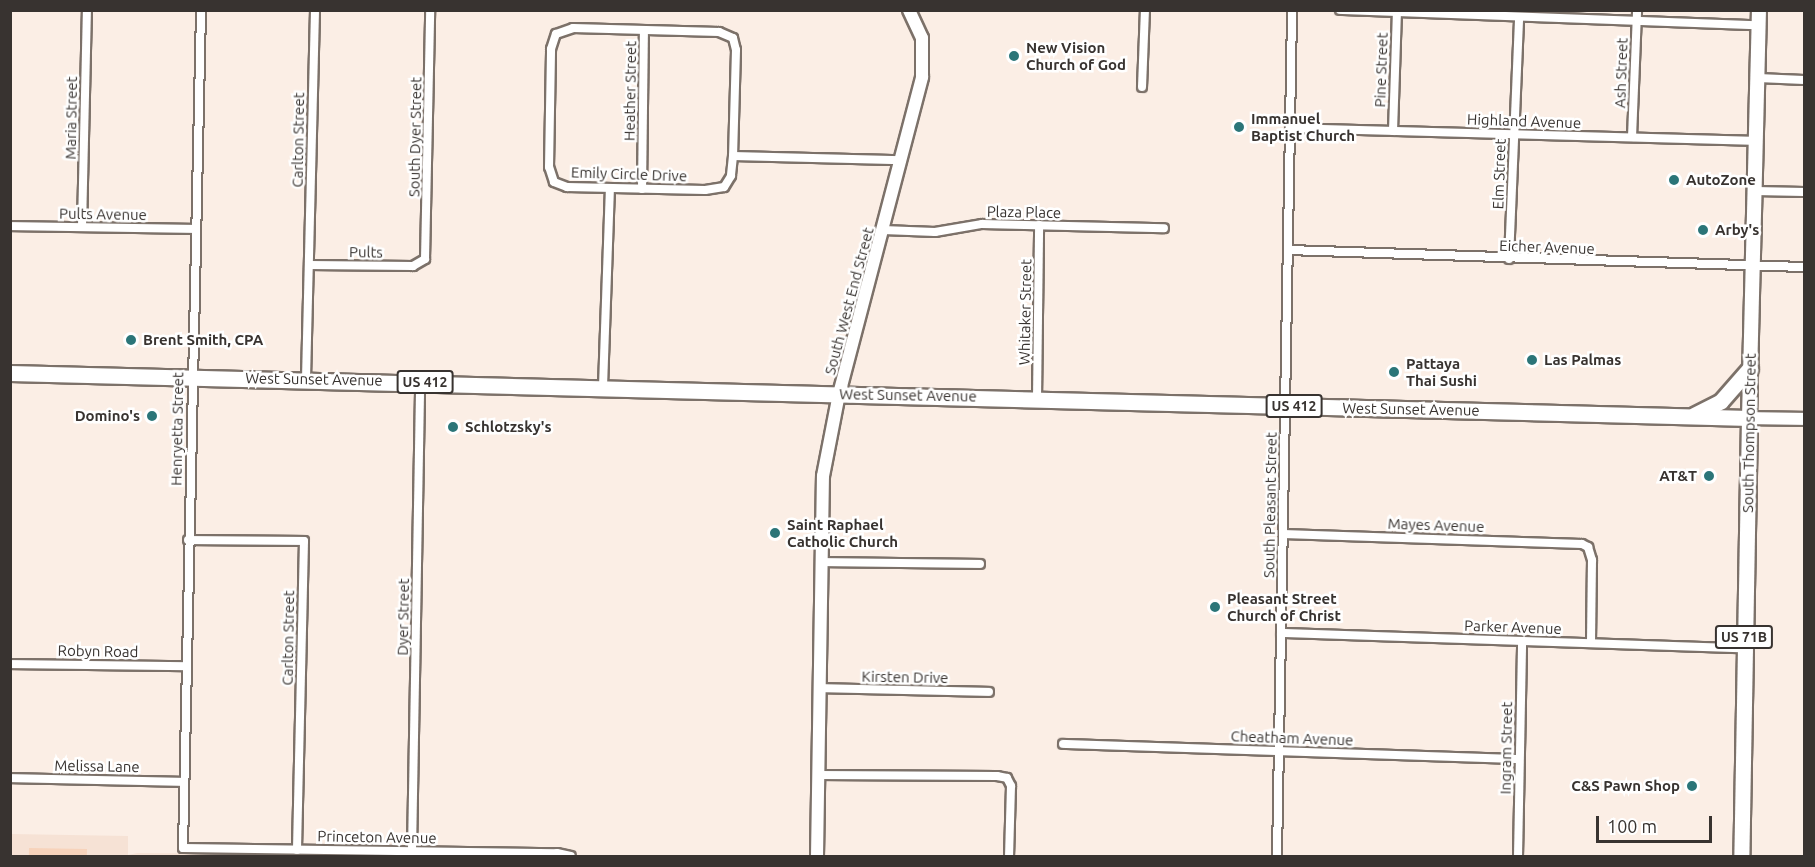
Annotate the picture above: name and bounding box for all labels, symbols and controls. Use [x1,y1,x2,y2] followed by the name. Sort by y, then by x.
[1371,32,1391,108] street label: Pine Street
[1026,38,1126,73] place label: New Vision Church of God
[1611,38,1631,108] street label: Ash Street
[620,41,640,141] street label: Heather Street
[1007,49,1021,63] marker: New Vision Church of God
[61,76,81,160] street label: Maria Street
[405,77,425,197] street label: South Dyer Street
[288,92,308,188] street label: Carlton Street
[1251,109,1355,144] place label: Immanuel Baptist Church
[1467,110,1581,132] street label: Highland Avenue
[1232,120,1246,134] marker: Immanuel Baptist Church
[1489,138,1509,210] street label: Elm Street
[571,163,687,185] street label: Emily Circle Drive
[1686,171,1756,189] place label: AutoZone
[1667,173,1681,187] marker: AutoZone
[987,202,1061,222] street label: Plaza Place
[59,204,147,224] street label: Pults Avenue
[1715,221,1759,239] place label: Arby's
[1696,223,1710,237] marker: Arby's
[821,225,877,377] street label: South West End Street
[1499,236,1595,258] street label: Eicher Avenue
[349,243,383,261] street label: Pults
[1015,259,1035,365] street label: Whitaker Street
[143,331,263,349] place label: Brent Smith, CPA
[124,333,138,347] marker: Brent Smith, CPA
[1544,351,1621,369] place label: Las Palmas
[1525,353,1539,367] marker: Las Palmas
[1739,353,1759,513] street label: South Thompson Street
[1406,354,1477,389] place label: Pattaya Thai Sushi
[1387,365,1401,379] marker: Pattaya Thai Sushi
[245,369,383,389] street label: West Sunset Avenue
[396,371,454,393] road number: US 412
[167,372,187,486] street label: Henryetta Street
[839,385,977,405] street label: West Sunset Avenue
[1266,395,1322,417] road number: US 412
[1342,399,1480,419] street label: West Sunset Avenue
[75,407,140,425] place label: Domino's
[145,409,159,423] marker: Domino's
[465,418,552,436] place label: Schlotzsky's
[446,420,460,434] marker: Schlotzsky's
[1260,432,1280,578] street label: South Pleasant Street
[1659,467,1697,485] place label: AT&T
[1702,469,1716,483] marker: AT&T
[1387,514,1485,536] street label: Mayes Avenue
[787,515,898,550] place label: Saint Raphael Catholic Church
[768,526,782,540] marker: Saint Raphael Catholic Church
[393,578,413,656] street label: Dyer Street
[1227,589,1341,624] place label: Pleasant Street Church of Christ
[278,590,298,686] street label: Carlton Street
[1208,600,1222,614] marker: Pleasant Street Church of Christ
[1464,616,1562,638] street label: Parker Avenue
[1714,626,1774,648] road number: US 71B
[58,641,138,661] street label: Robyn Road
[861,667,949,687] street label: Kirsten Drive
[1496,702,1516,794] street label: Ingram Street
[1230,727,1354,749] street label: Cheatham Avenue
[54,756,140,776] street label: Melissa Lane
[1571,777,1680,795] place label: C&S Pawn Shop
[1685,779,1699,793] marker: C&S Pawn Shop
[1599,804,1714,842] scale bar
[1607,816,1657,836] text: 100 m
[317,827,437,847] street label: Princeton Avenue

